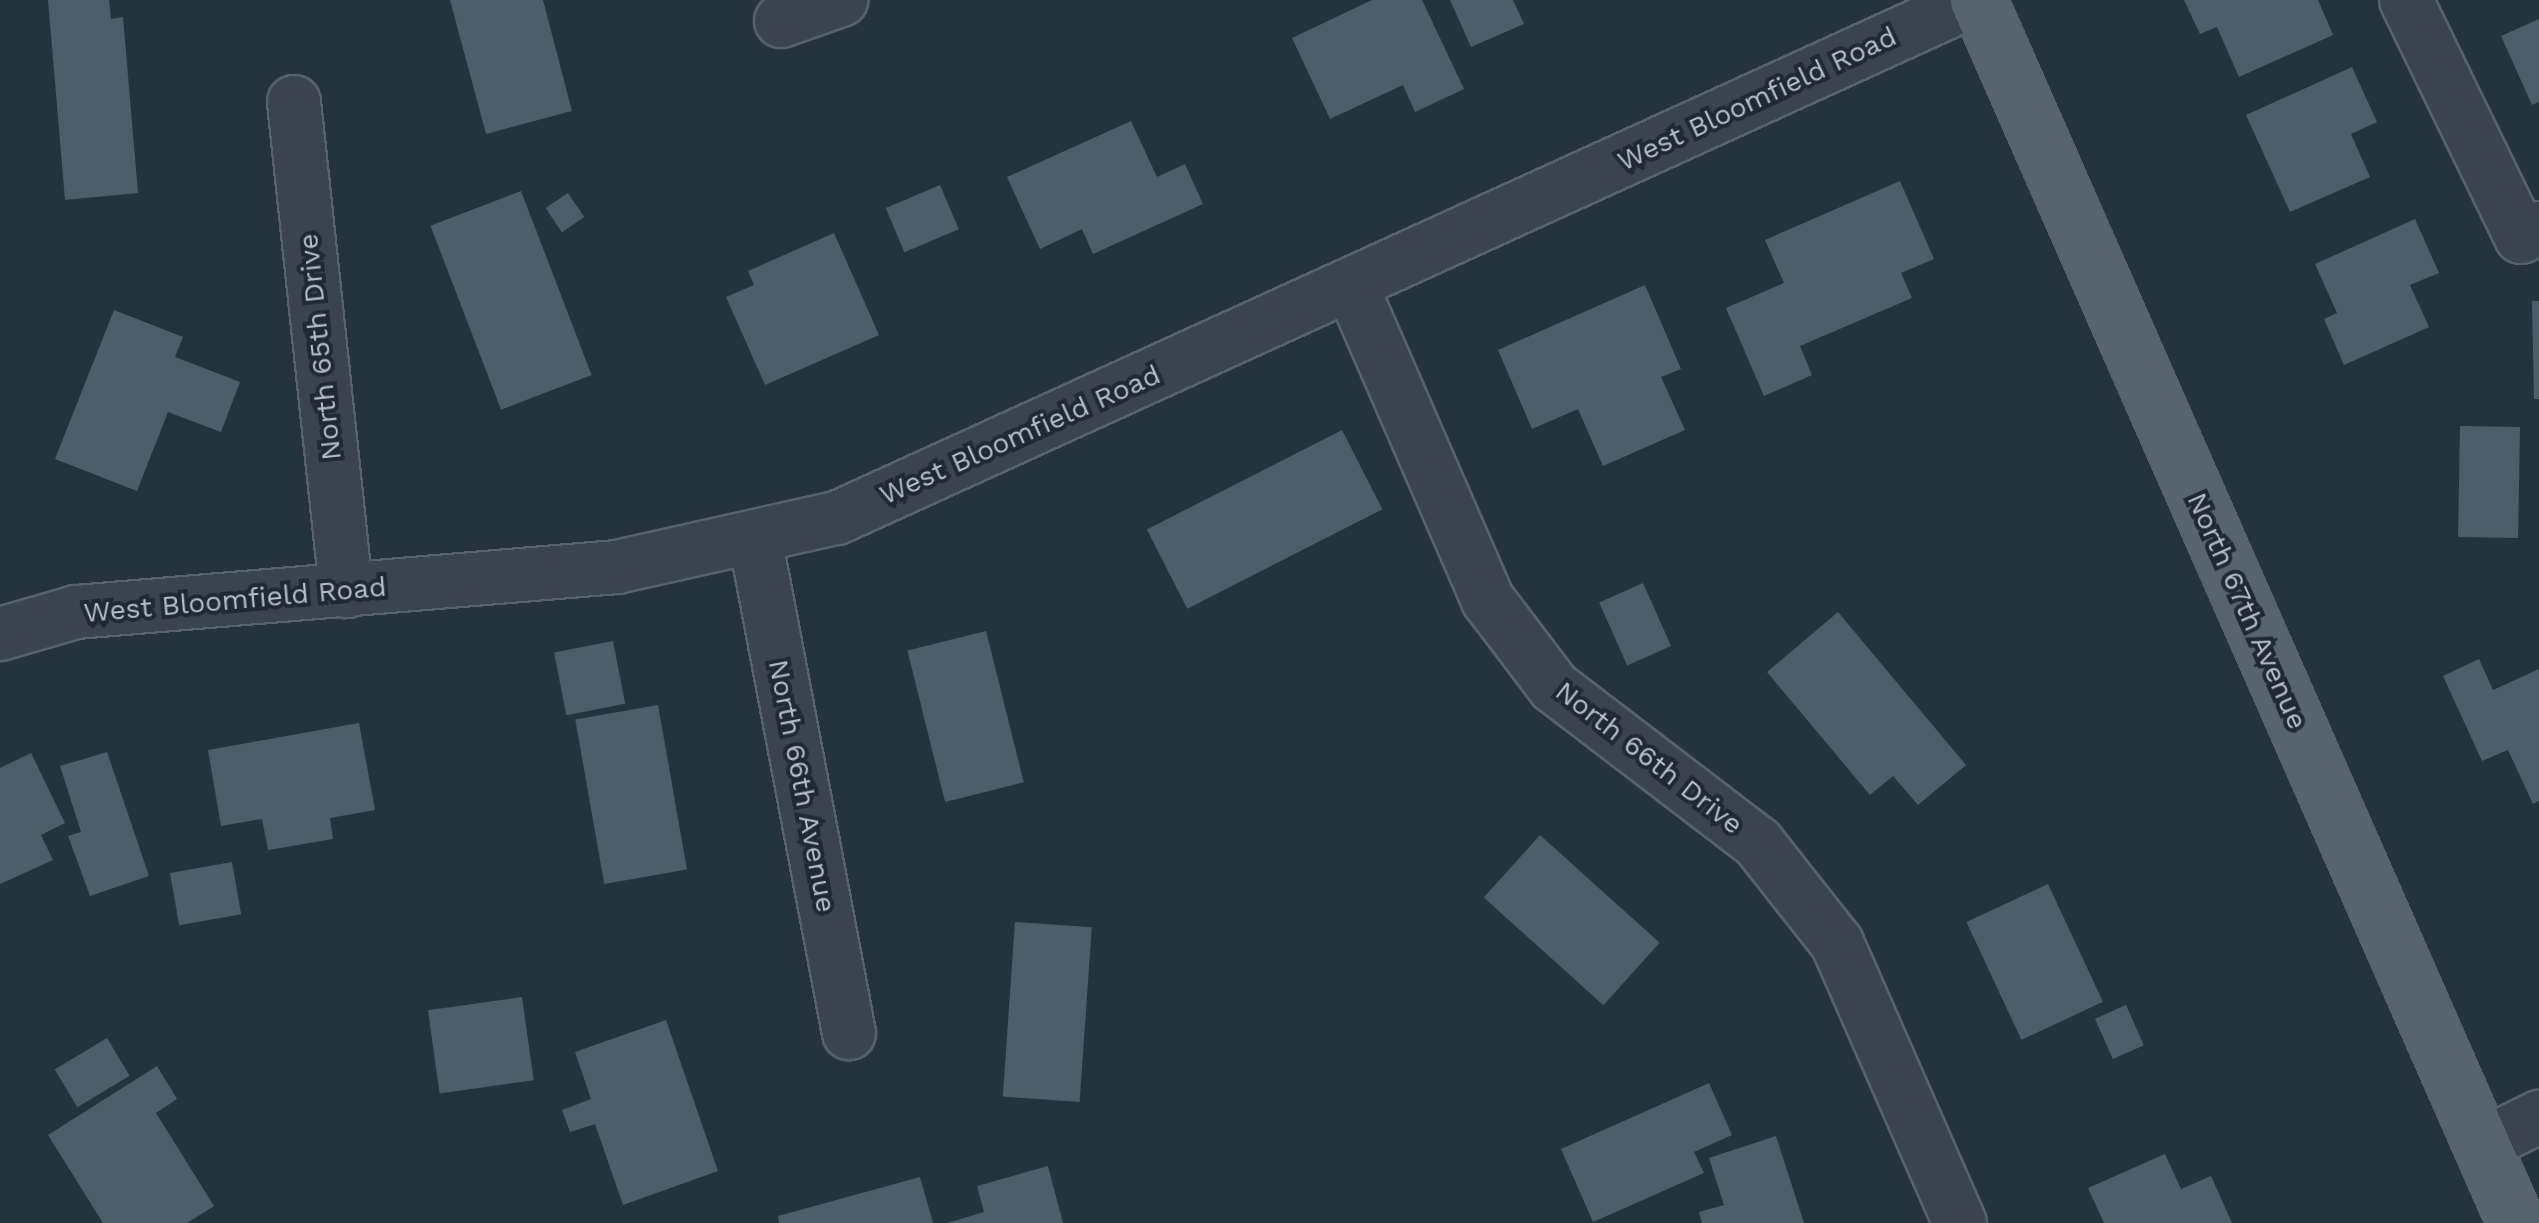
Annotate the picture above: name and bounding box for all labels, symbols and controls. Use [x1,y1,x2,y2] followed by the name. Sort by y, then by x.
[1612,20,1902,178] street label: West Bloomfield Road
[291,232,349,462] street label: North 65th Drive
[874,358,1166,512] street label: West Bloomfield Road
[2180,487,2314,735] street label: North 67th Avenue
[82,570,388,630] street label: West Bloomfield Road
[761,656,843,916] street label: North 66th Avenue
[1549,674,1749,842] street label: North 66th Drive

